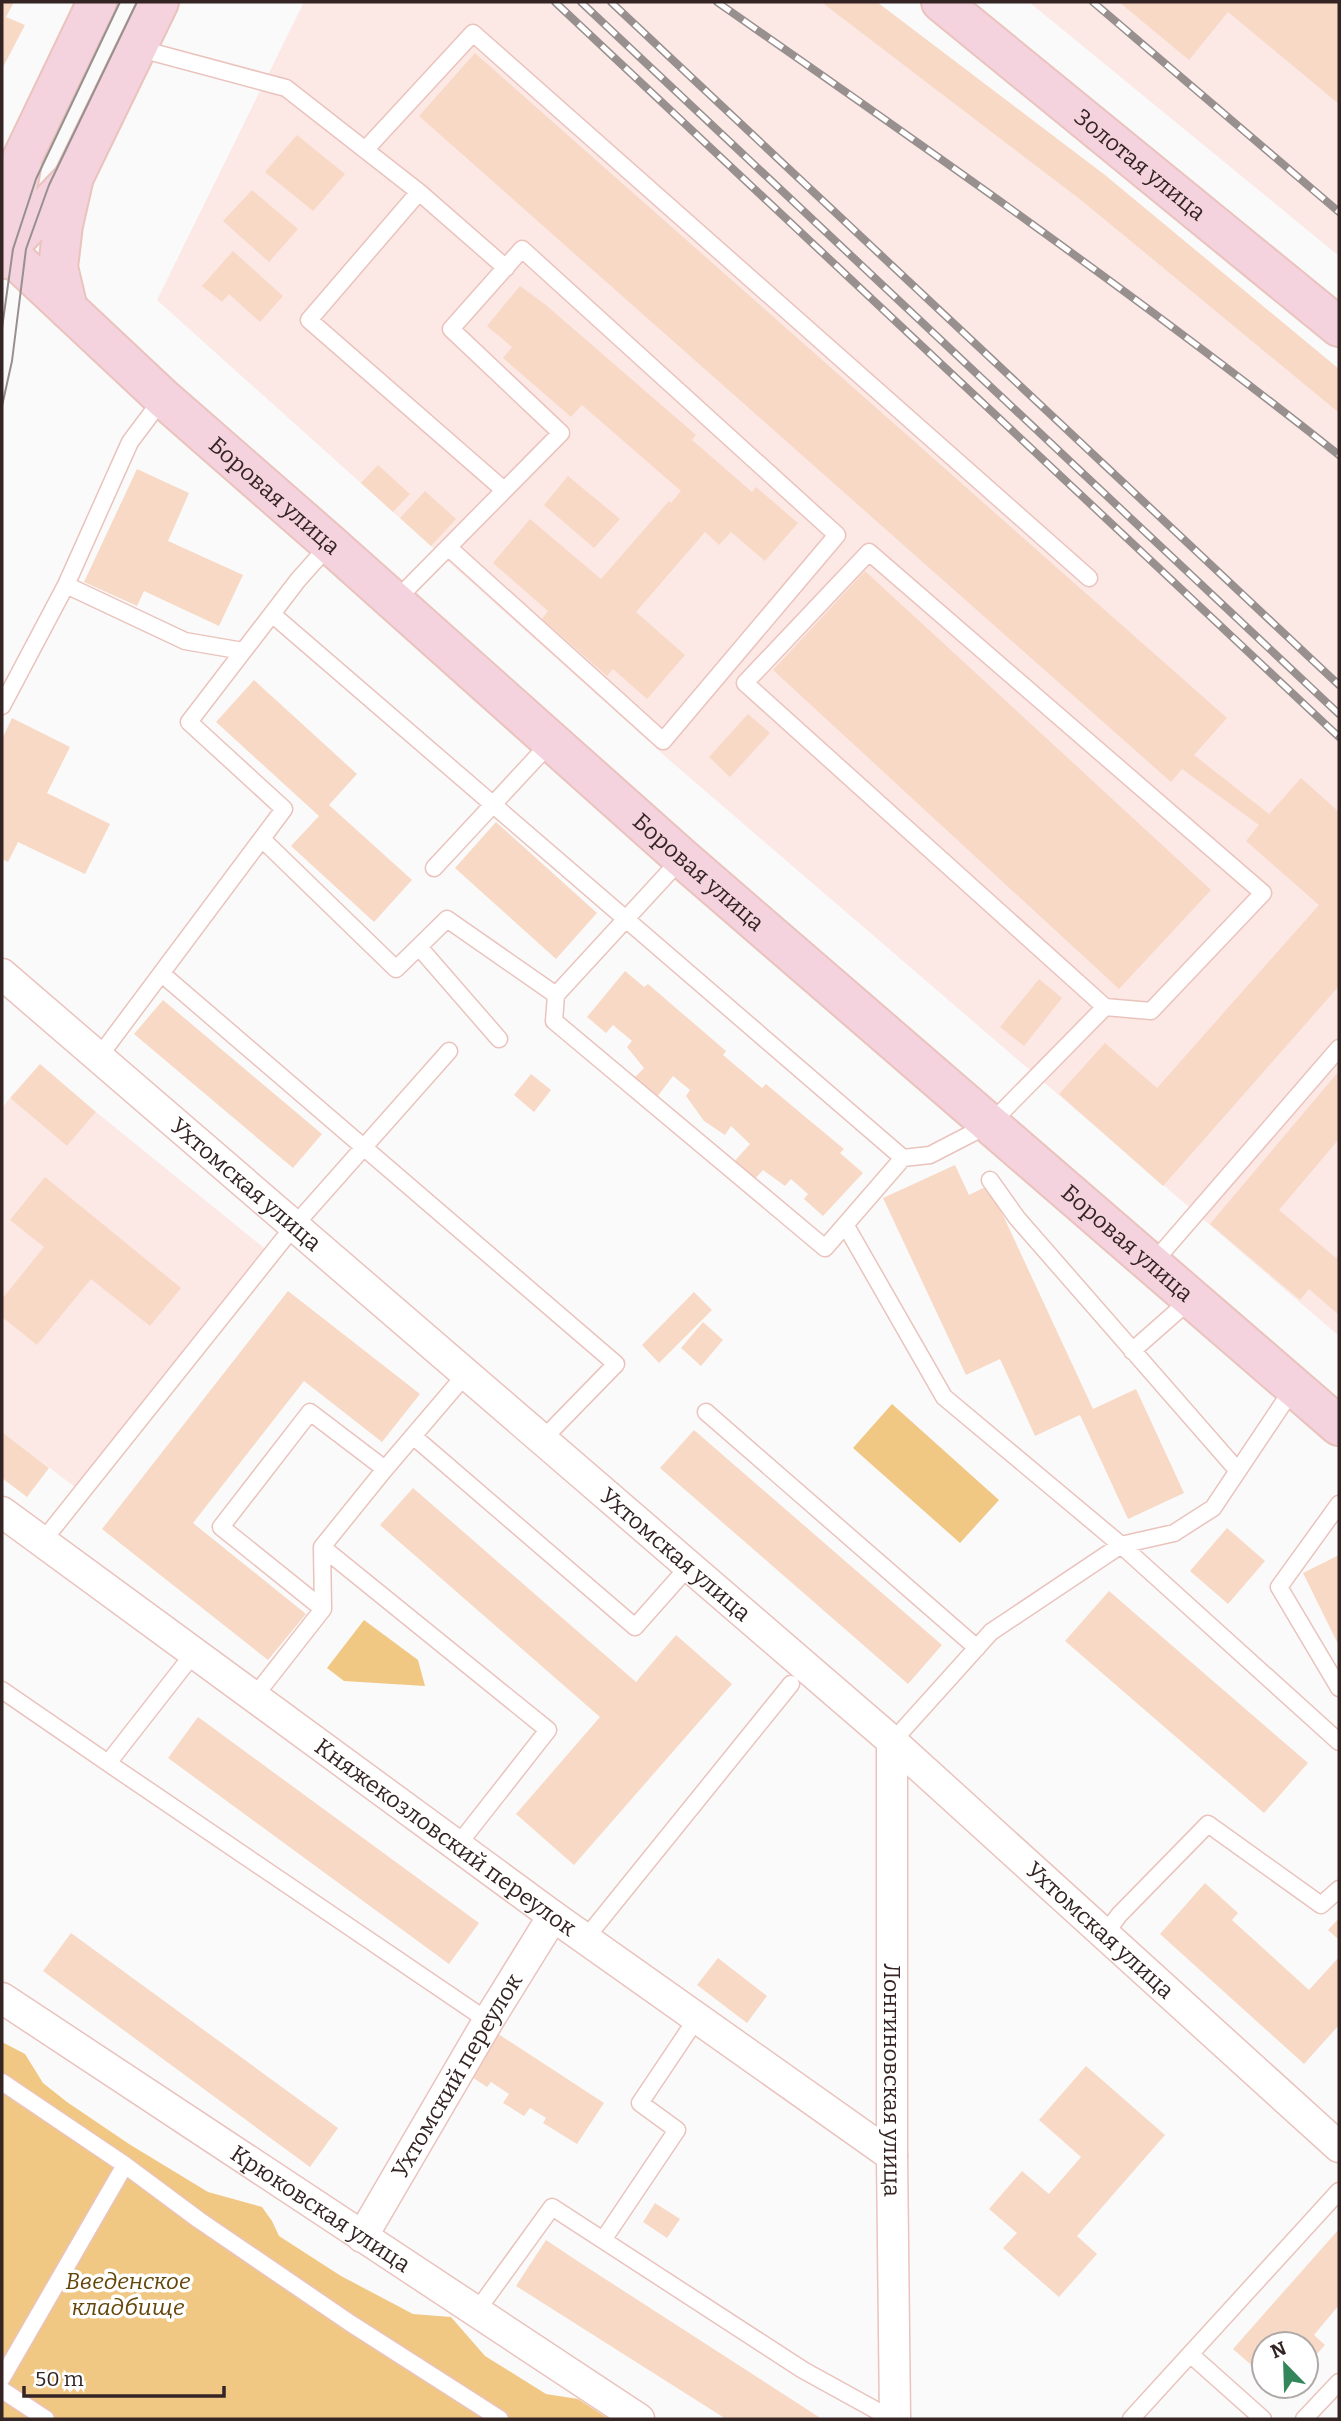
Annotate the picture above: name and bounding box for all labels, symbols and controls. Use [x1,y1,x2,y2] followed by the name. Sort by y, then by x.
[1069,103,1212,227] street label: Золотая улица
[203,431,346,561] street label: Боровая улица
[627,807,770,937] street label: Боровая улица
[165,1112,327,1257] street label: Ухтомская улица
[1056,1178,1199,1308] street label: Боровая улица
[594,1482,757,1627] street label: Ухтомская улица
[310,1732,582,1942] street label: Княжекозловский переулок
[1020,1856,1180,2005] street label: Ухтомская улица
[878,1963,906,2197] street label: Лонгиновская улица
[385,1968,528,2183] street label: Ухтомский переулок
[225,2139,416,2278] street label: Крюковская улица
[66,2267,191,2321] park label: Введенское кладбище
[1250,2330,1320,2400] north arrow
[1267,2336,1290,2363] text: N
[24,2354,224,2398] scale bar
[35,2366,84,2392] text: 50 m

